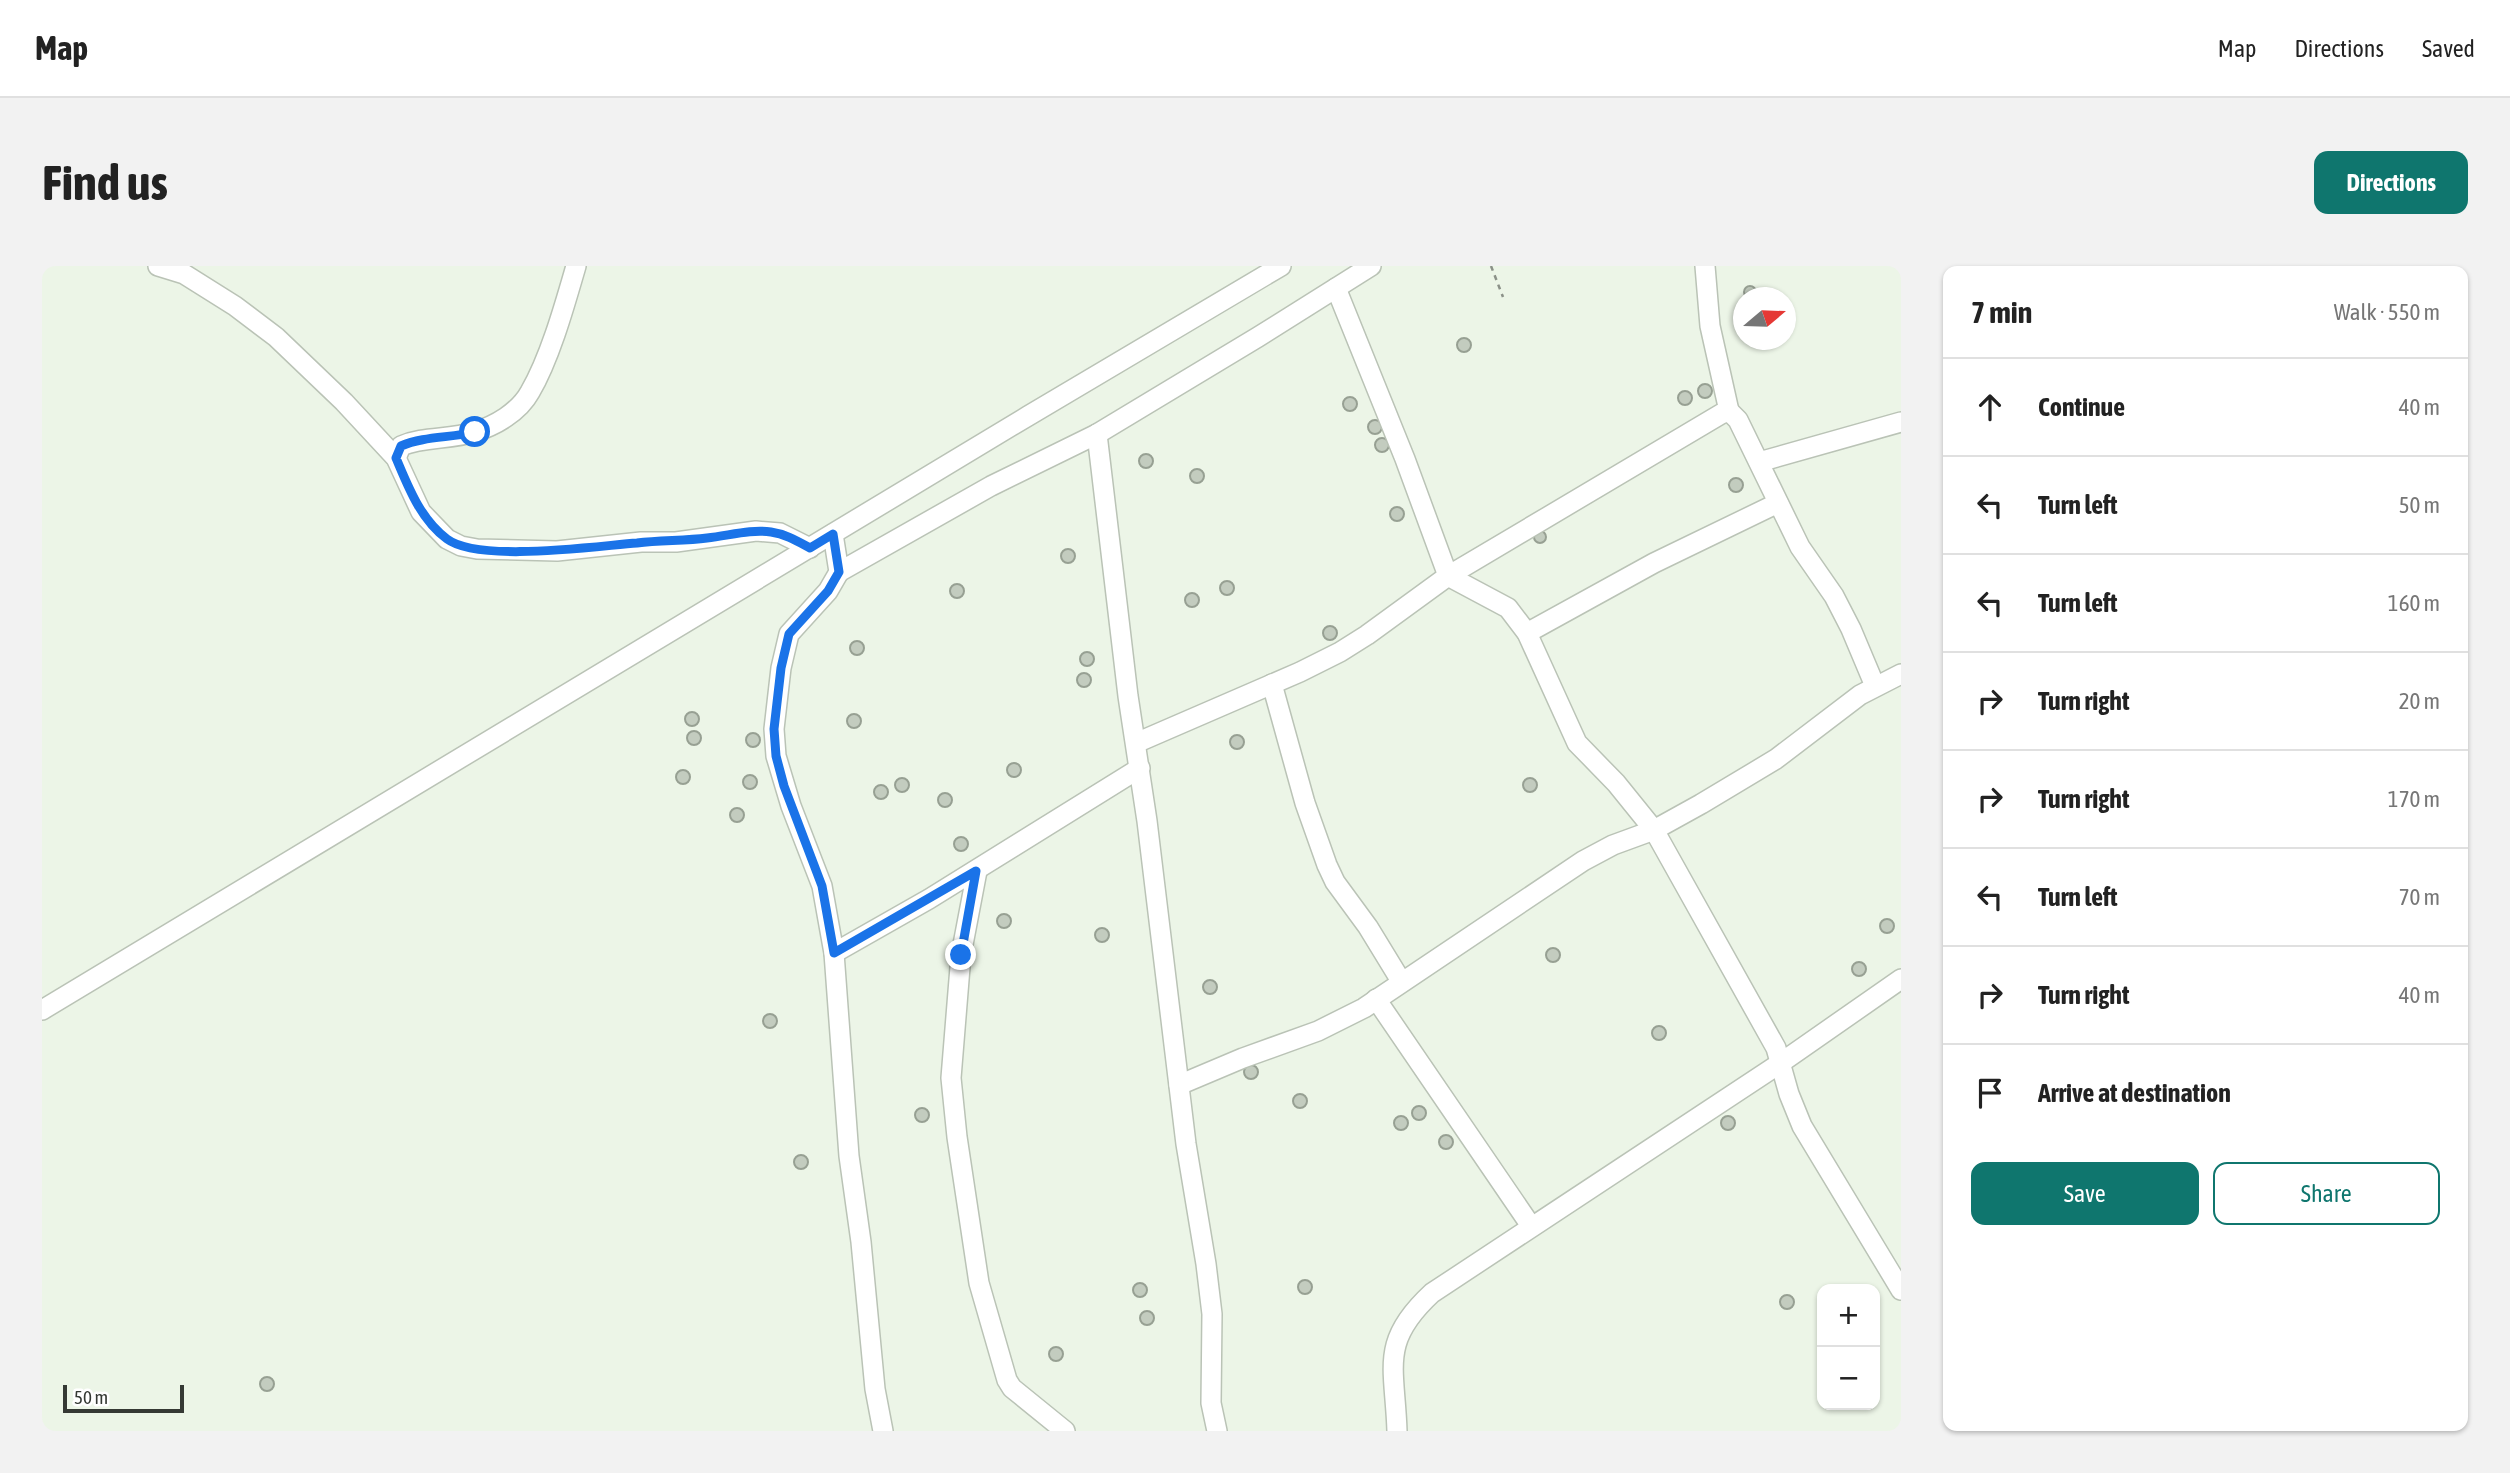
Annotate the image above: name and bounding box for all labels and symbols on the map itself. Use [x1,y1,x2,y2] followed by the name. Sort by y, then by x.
[1733,287,1796,350] north arrow
[459,416,490,447] route start
[945,939,976,970] route end
[63,1382,184,1414] scale bar

